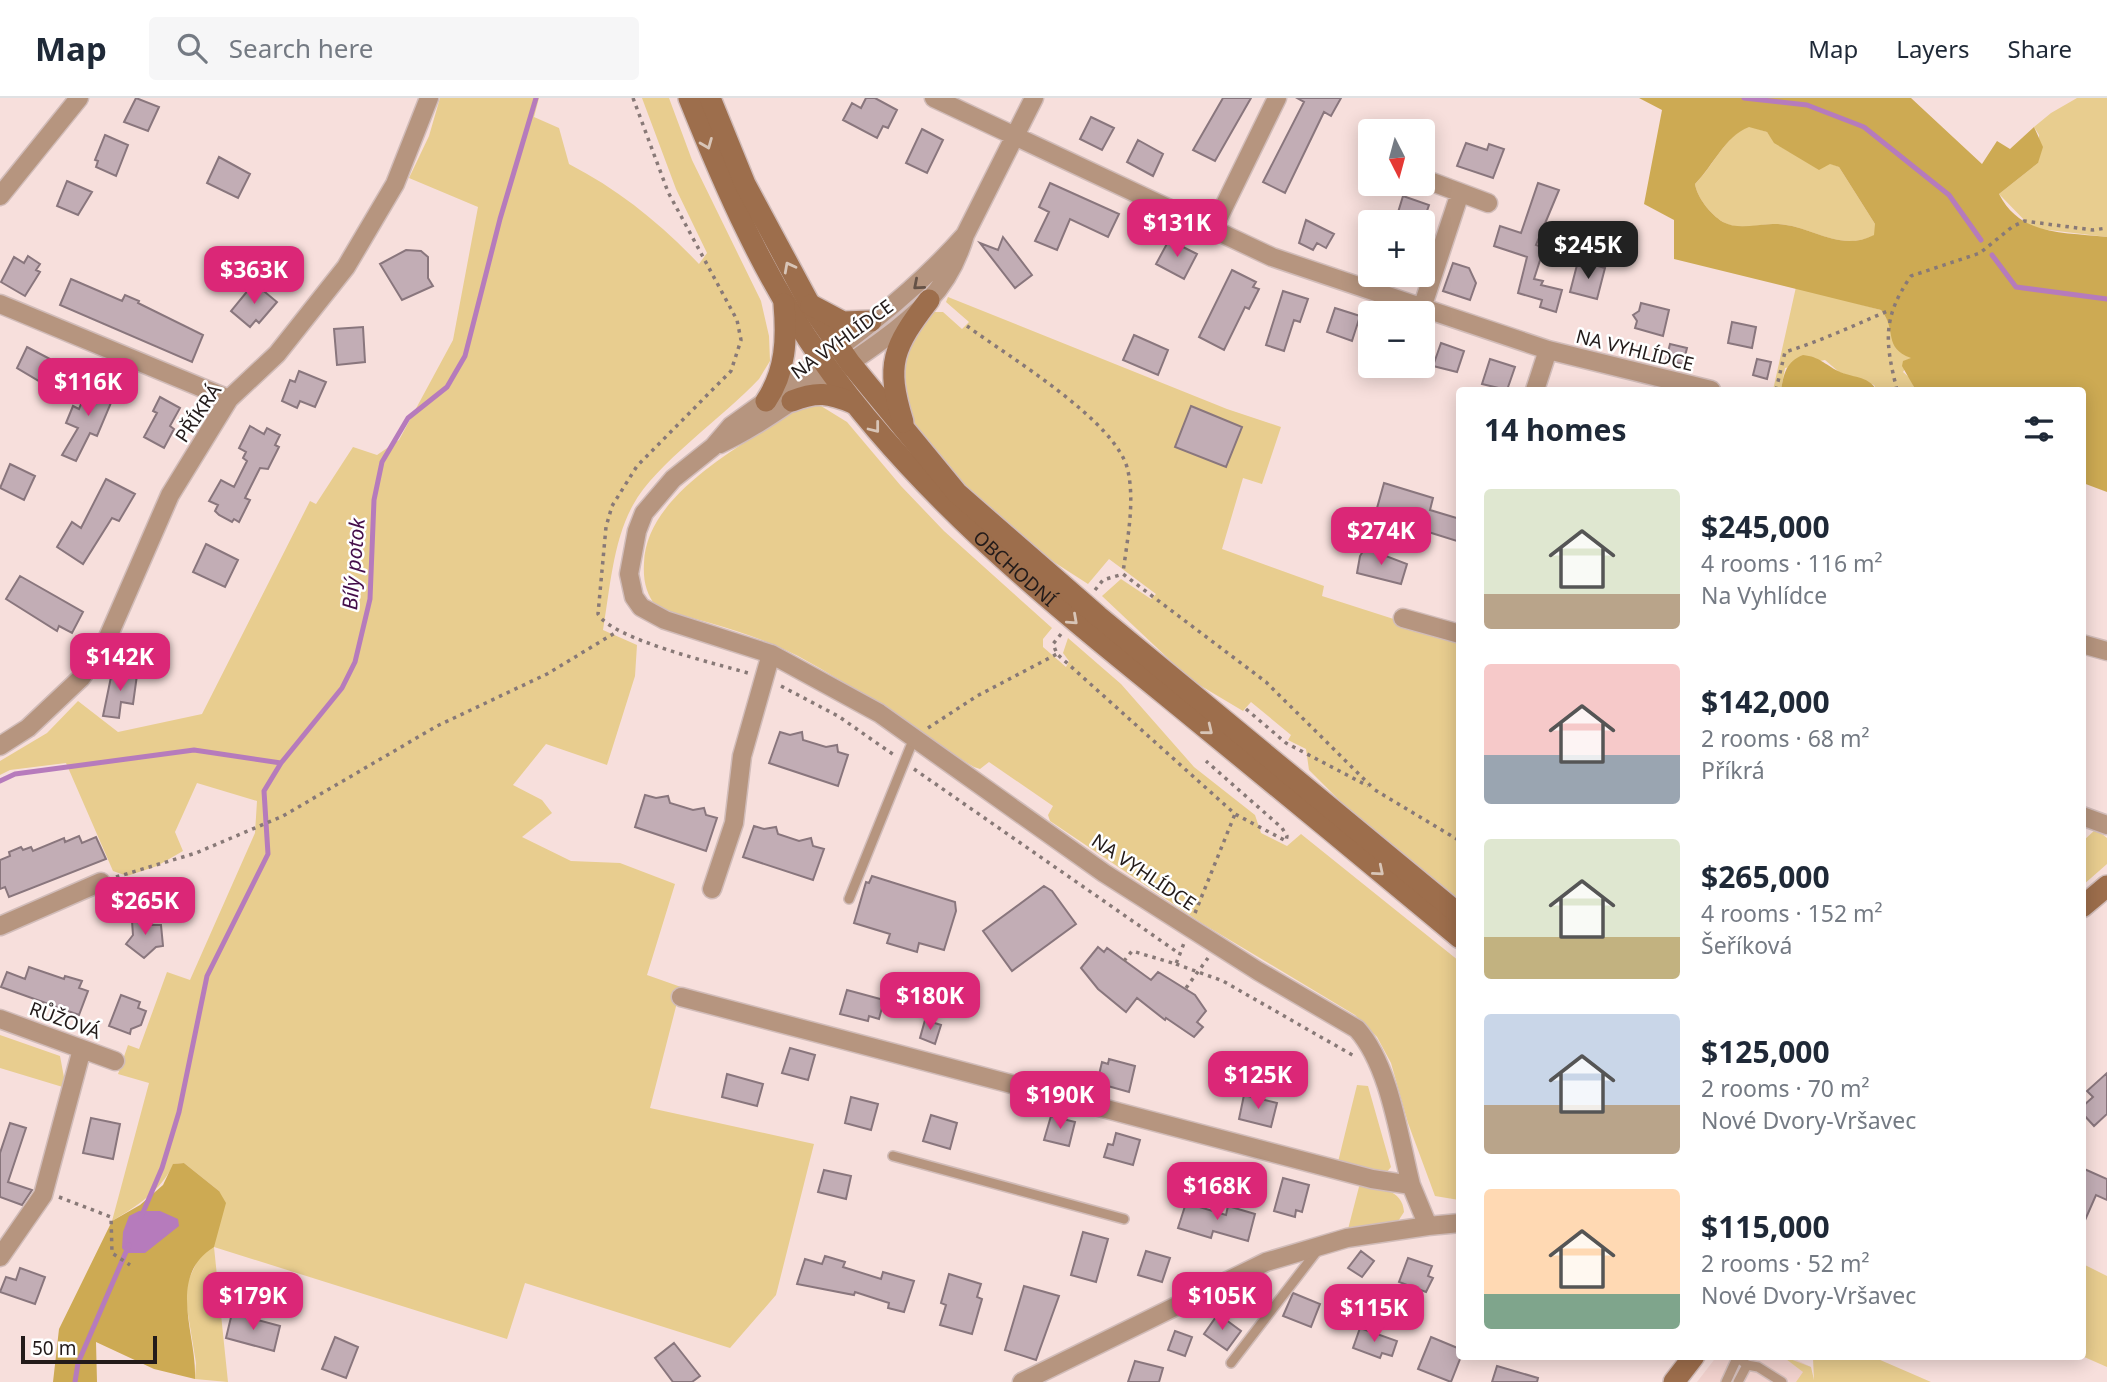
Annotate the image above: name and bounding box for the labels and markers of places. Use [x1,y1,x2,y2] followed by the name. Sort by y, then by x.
[1128,200,1226,259] pin: $131K
[1539,222,1637,281] pin: $245K
[205,246,303,306] pin: $363K
[39,358,137,418] pin: $116K
[1332,508,1430,567] pin: $274K
[71,634,169,693] pin: $142K
[96,878,194,937] pin: $265K
[881,972,979,1032] pin: $180K
[1209,1052,1307,1111] pin: $125K
[1011,1072,1109,1131] pin: $190K
[1168,1162,1266,1222] pin: $168K
[204,1272,302,1332] pin: $179K
[1173,1272,1271,1332] pin: $105K
[1325,1284,1423,1344] pin: $115K

